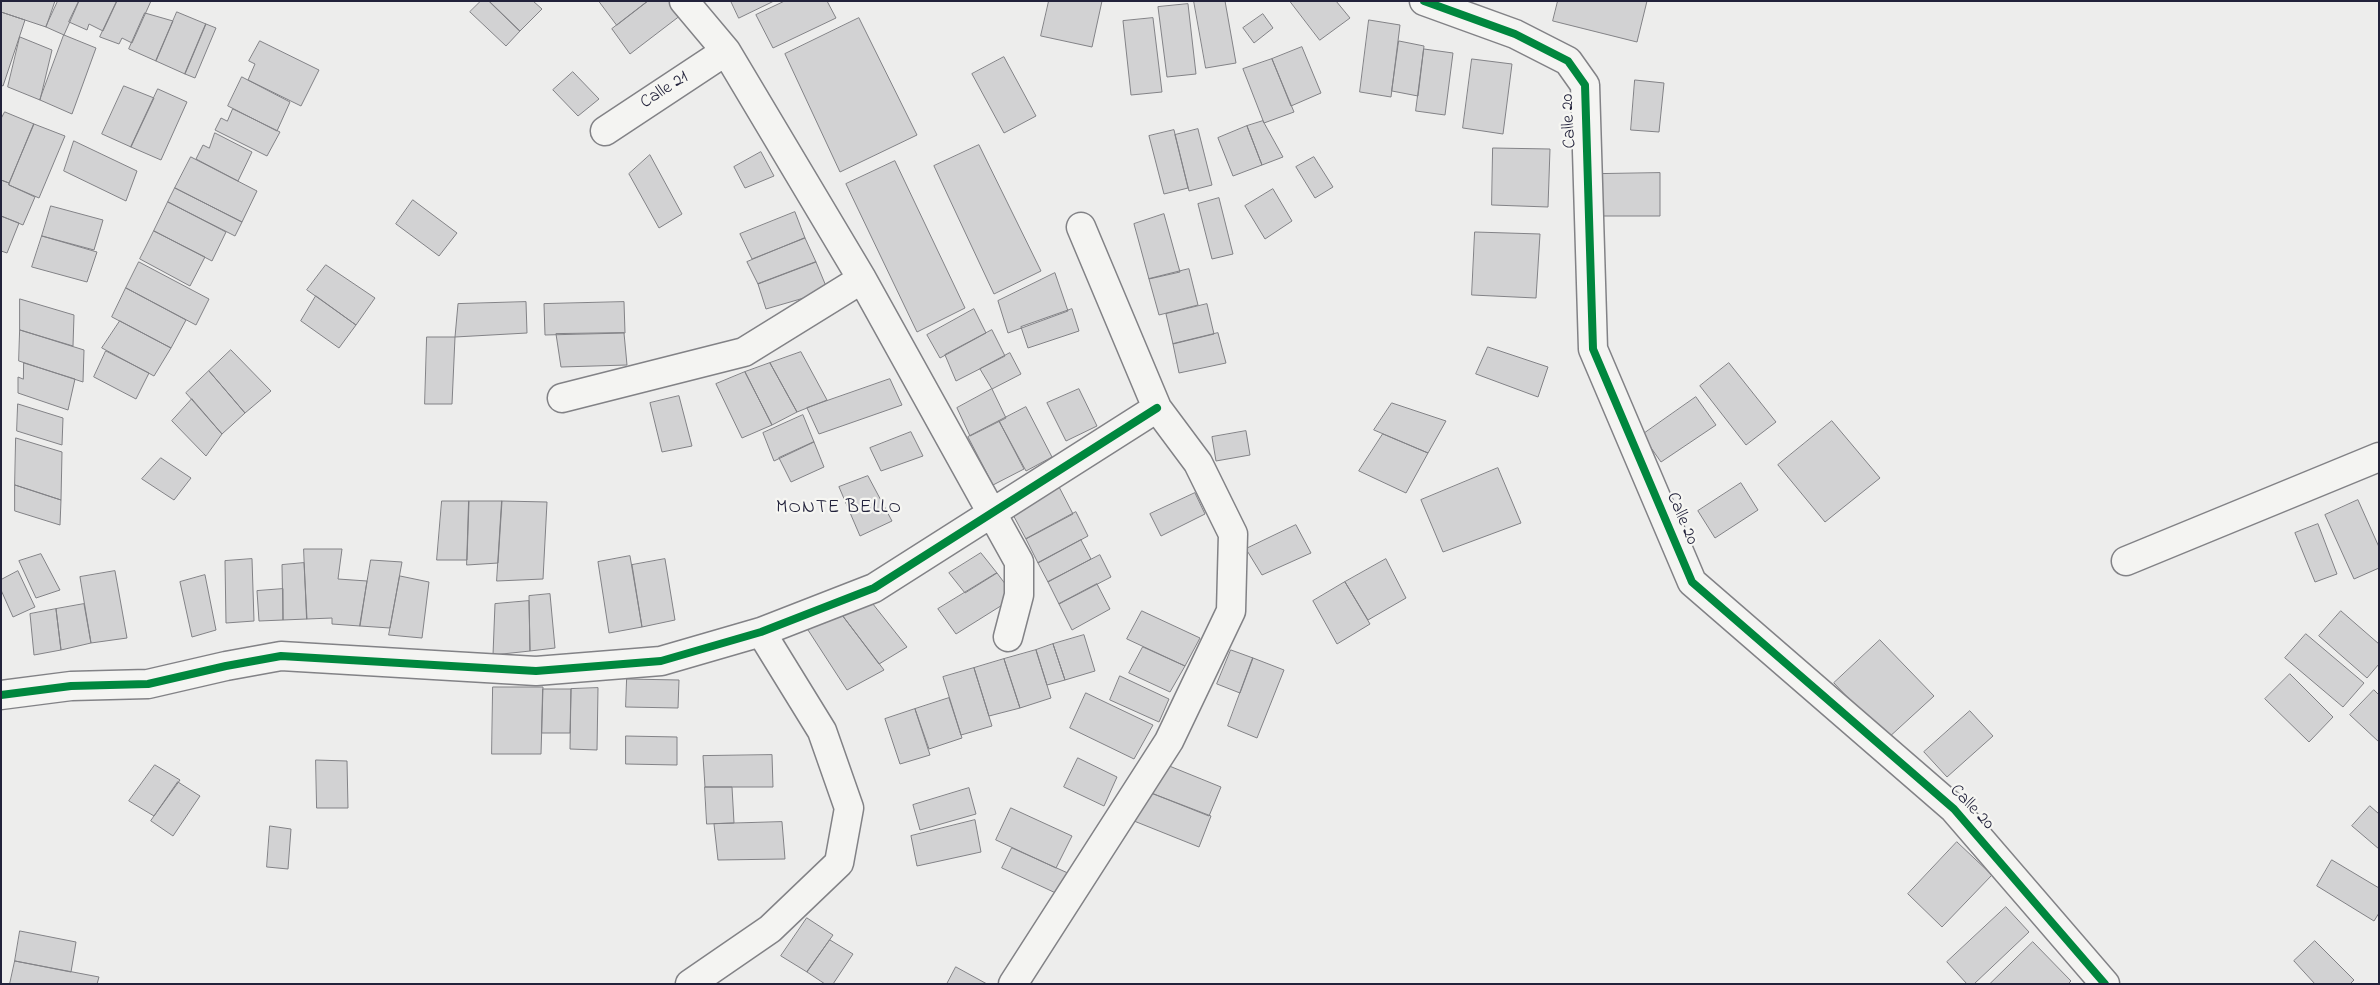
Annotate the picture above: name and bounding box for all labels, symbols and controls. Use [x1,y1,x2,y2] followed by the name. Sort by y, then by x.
[637,68,693,114] street label: Calle 21
[1558,93,1582,149] street label: Calle 20
[1660,489,1702,549] street label: Calle 20
[775,498,903,520] district label: MONTE BELLO
[1944,781,1998,835] street label: Calle 20

